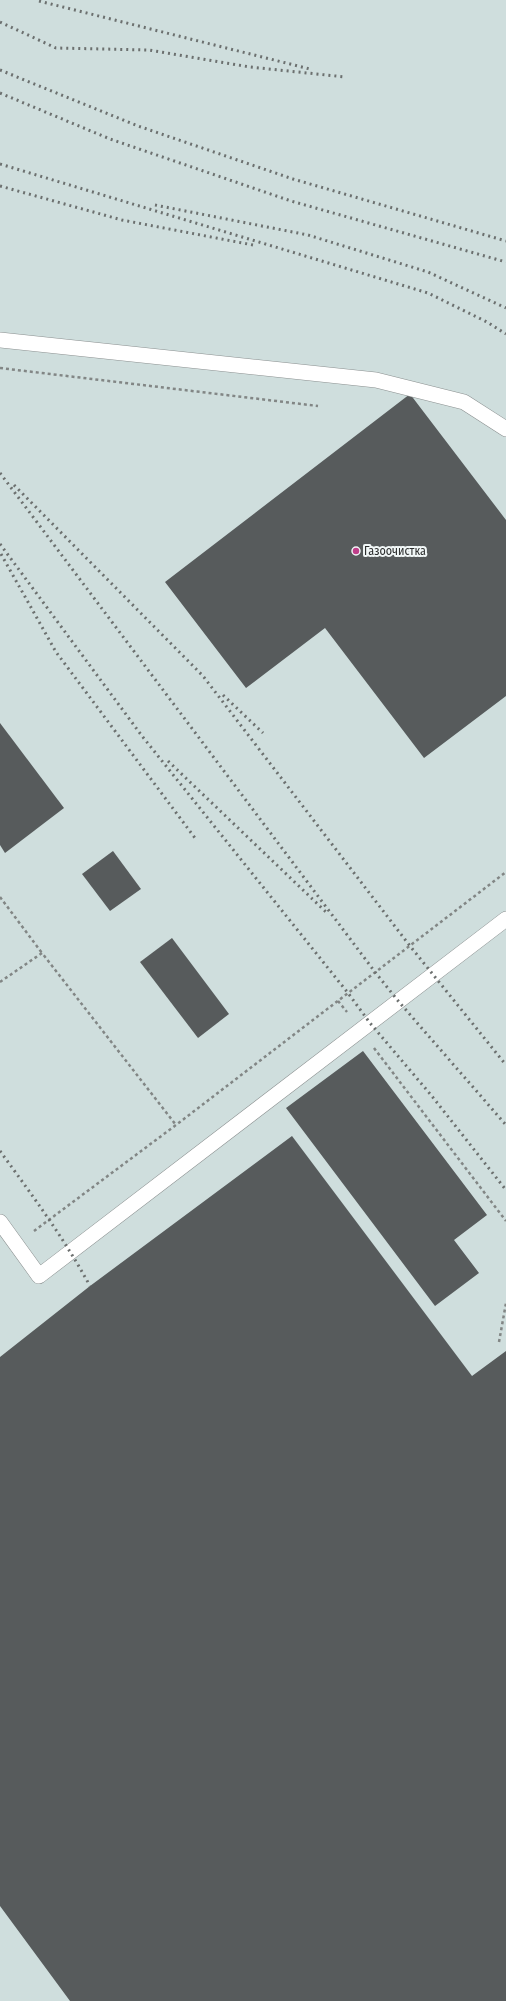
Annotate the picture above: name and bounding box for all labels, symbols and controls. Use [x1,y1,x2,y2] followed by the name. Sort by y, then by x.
[364,544,426,558] place label: Газоочистка
[351,546,361,556] marker: Газоочистка

